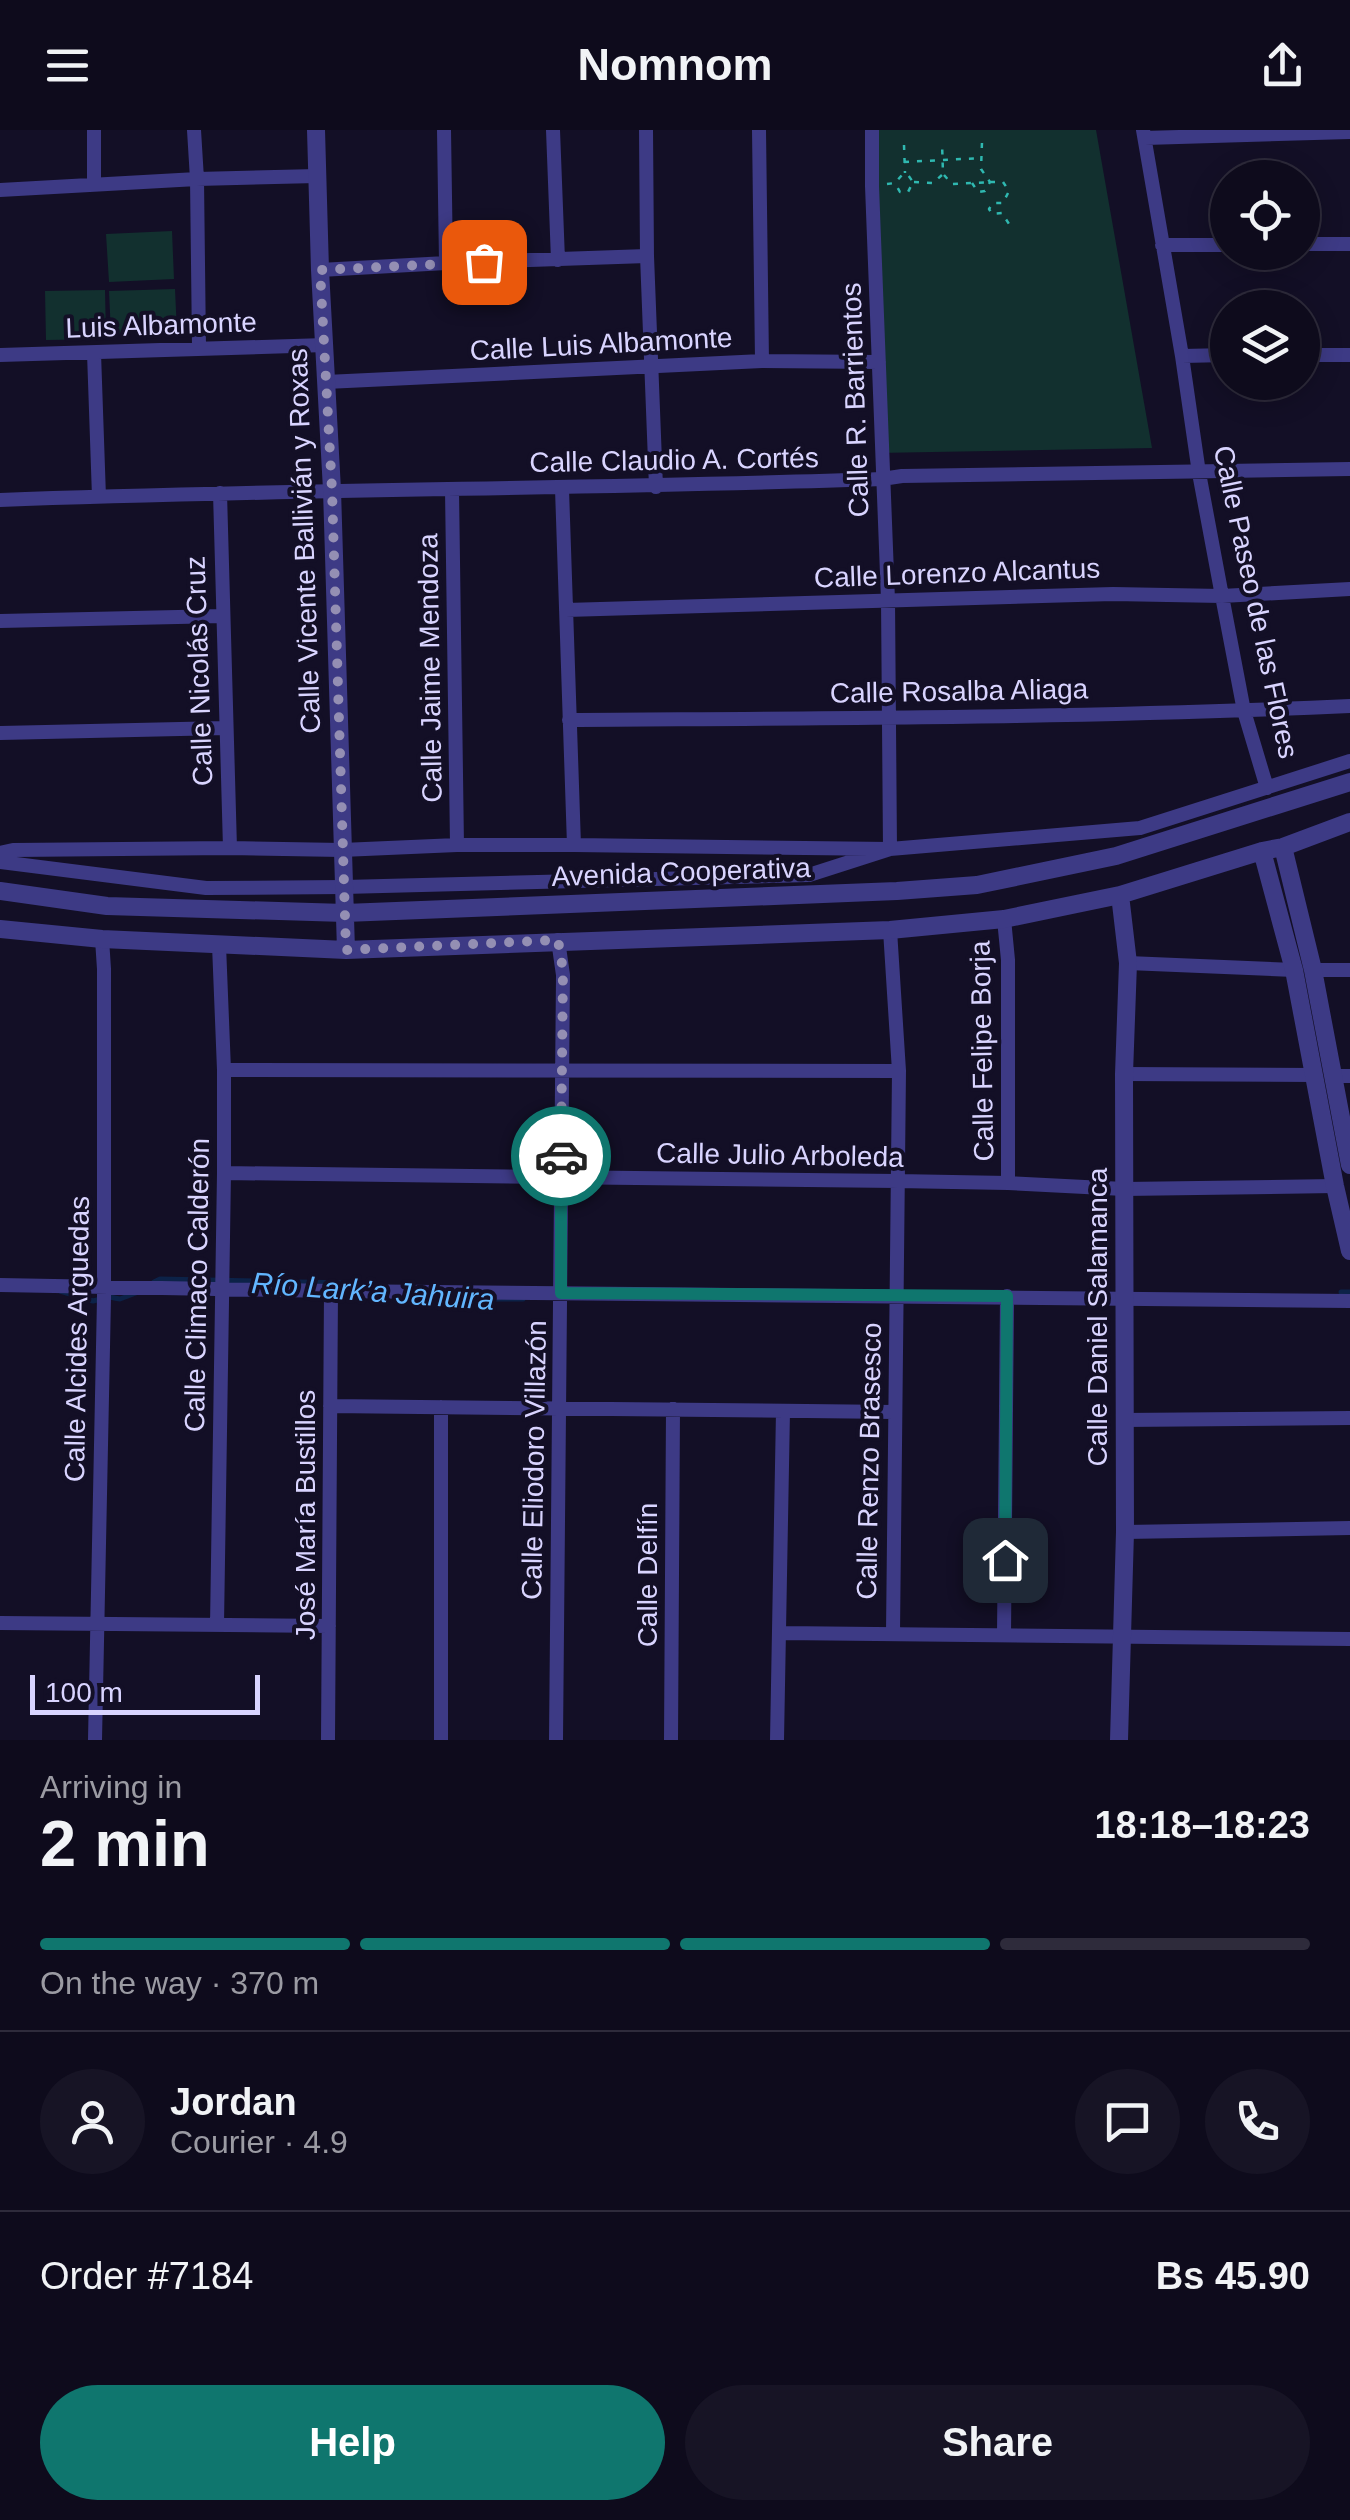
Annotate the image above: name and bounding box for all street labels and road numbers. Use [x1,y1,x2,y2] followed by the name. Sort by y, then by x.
[835,282,875,518] street label: Calle R. Barrientos
[65,306,257,344] street label: Luis Albamonte
[469,322,733,366] street label: Calle Luis Albamonte
[282,348,326,734] street label: Calle Vicente Ballivián y Roxas
[529,442,819,478] street label: Calle Claudio A. Cortés
[1208,443,1304,761] street label: Calle Paseo de las Flores
[412,533,448,803] street label: Calle Jaime Mendoza
[813,553,1101,593] street label: Calle Lorenzo Alcantus
[179,555,219,787] street label: Calle Nicolás Cruz
[830,673,1089,709] street label: Calle Rosalba Aliaga
[551,852,812,892] street label: Avenida Cooperativa
[965,940,999,1162] street label: Calle Felipe Borja
[656,1137,904,1173] street label: Calle Julio Arboleda
[179,1138,215,1432] street label: Calle Climaco Calderón
[1082,1167,1113,1466] street label: Calle Daniel Salamanca
[59,1196,95,1482] street label: Calle Alcides Arguedas
[516,1320,552,1600] street label: Calle Eliodoro Villazón
[851,1322,887,1600] street label: Calle Renzo Brasesco
[290,1390,321,1640] street label: José María Bustillos
[632,1503,663,1647] street label: Calle Delfín

